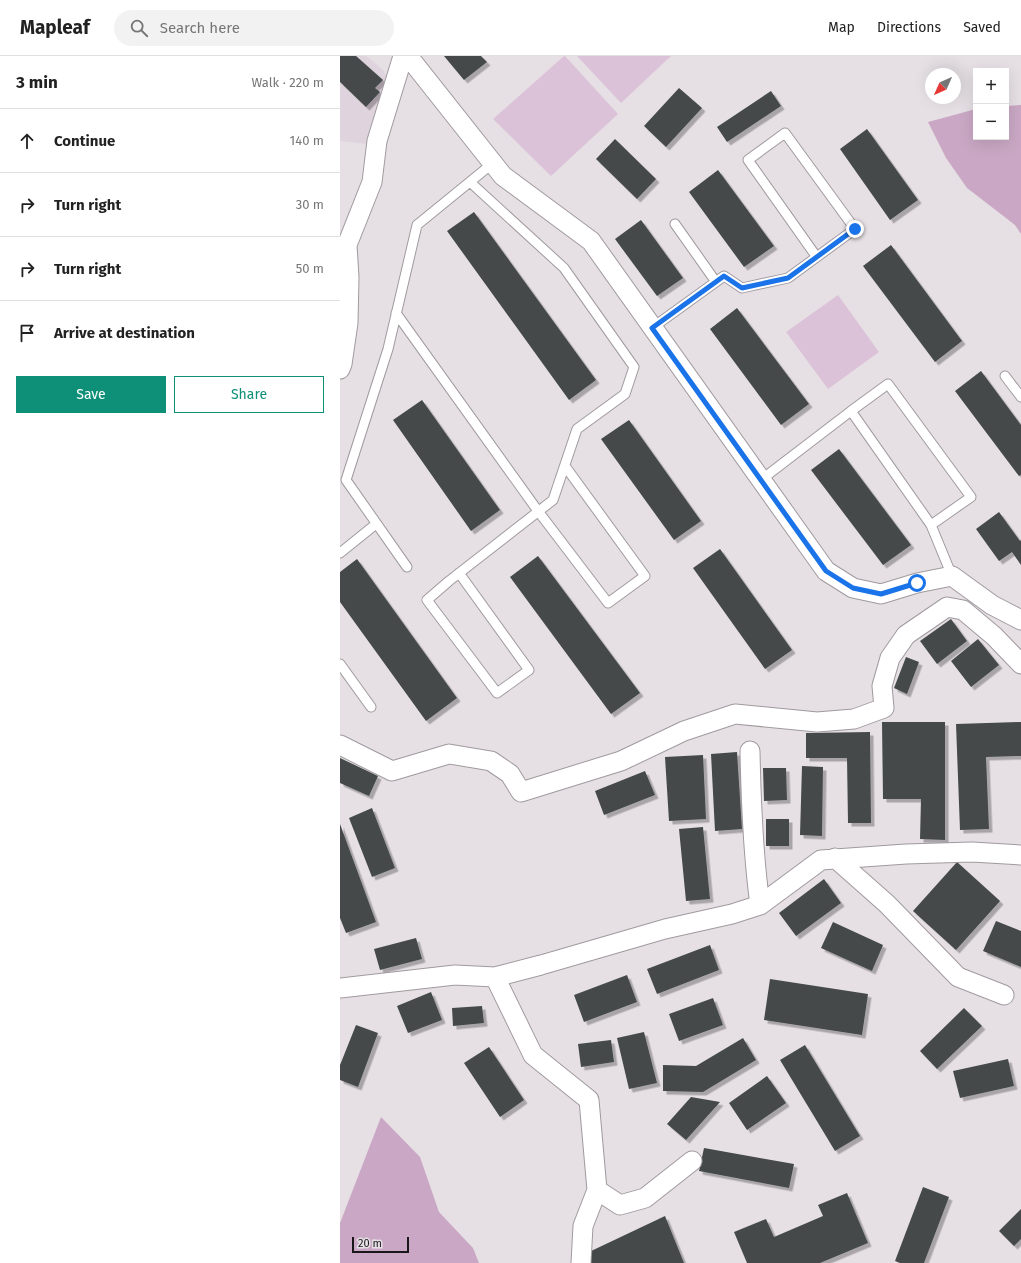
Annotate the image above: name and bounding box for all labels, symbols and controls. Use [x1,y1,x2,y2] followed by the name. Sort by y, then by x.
[114,10,394,46] search box
[20,16,90,39] text: Mapleaf
[128,17,150,39] icon: search
[160,19,240,37] text: Search here
[828,19,855,36] text: Map
[877,19,941,36] text: Directions
[963,19,1001,36] text: Saved
[925,68,961,104] north arrow
[973,68,1009,140] map controls
[973,68,1009,104] button: +
[16,72,58,93] text: 3 min
[252,75,324,90] text: Walk · 220 m
[973,104,1009,140] button: −
[16,130,38,152] icon: ahead
[54,132,115,150] text: Continue
[290,133,324,148] text: 140 m
[16,194,38,216] icon: right
[54,196,121,214] text: Turn right
[296,197,324,212] text: 30 m
[846,220,864,238] route end
[16,258,38,280] icon: right
[54,260,121,278] text: Turn right
[296,261,324,276] text: 50 m
[16,322,38,344] icon: arrive
[54,324,195,342] text: Arrive at destination
[16,376,166,413] button: Save
[174,376,324,413] button: Share
[908,574,926,592] route start
[352,1235,409,1254] scale bar
[358,1237,382,1250] text: 20 m

